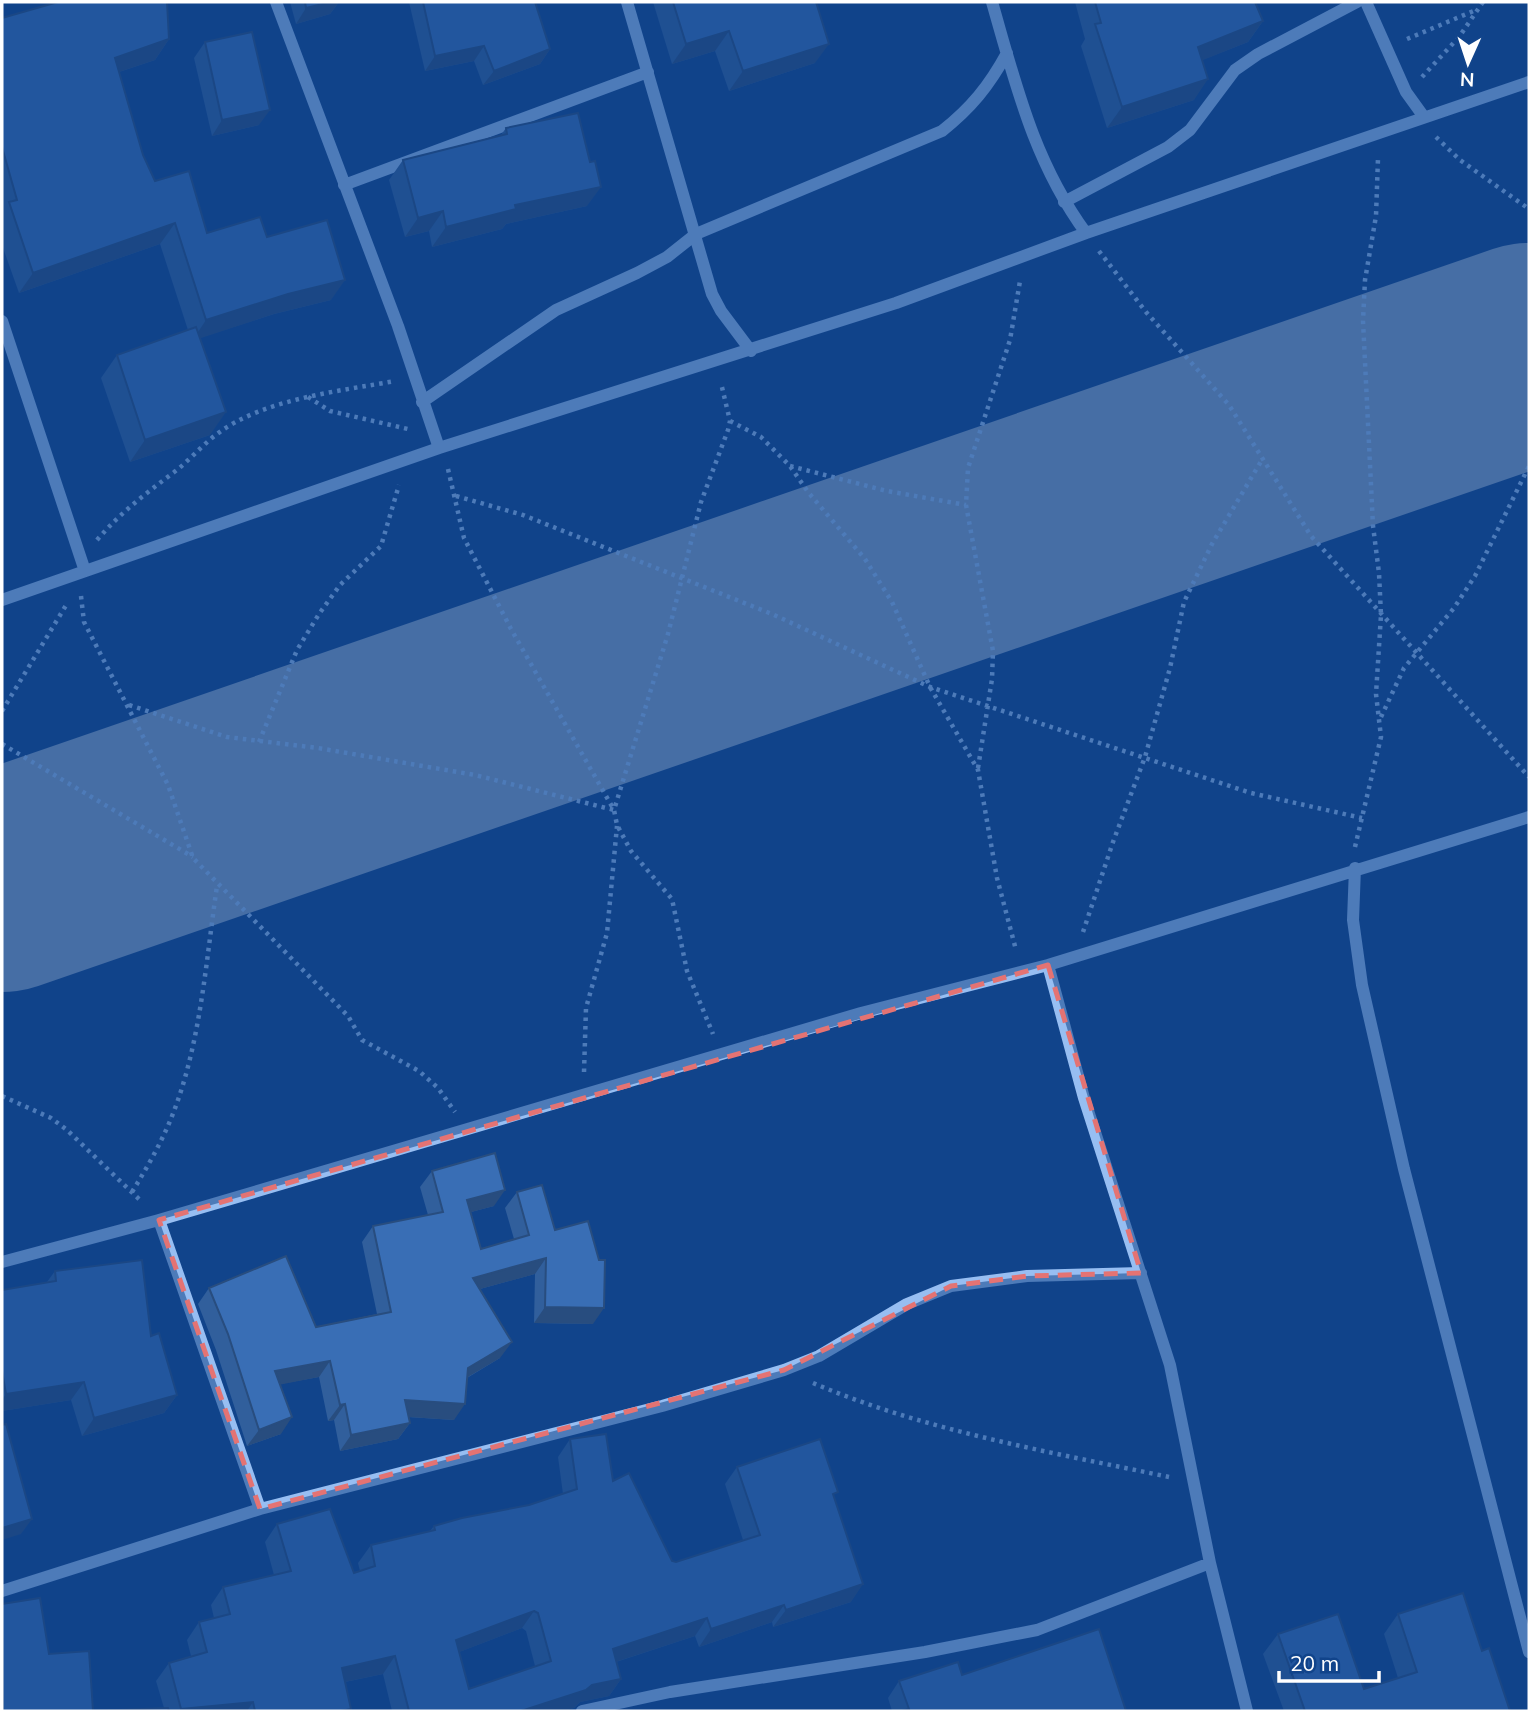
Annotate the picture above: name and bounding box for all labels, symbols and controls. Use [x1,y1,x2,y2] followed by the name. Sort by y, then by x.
[1433,28,1503,98] north arrow
[1459,68,1475,92] text: N
[1279,1640,1379,1684] scale bar
[1290,1650,1339,1676] text: 20 m

